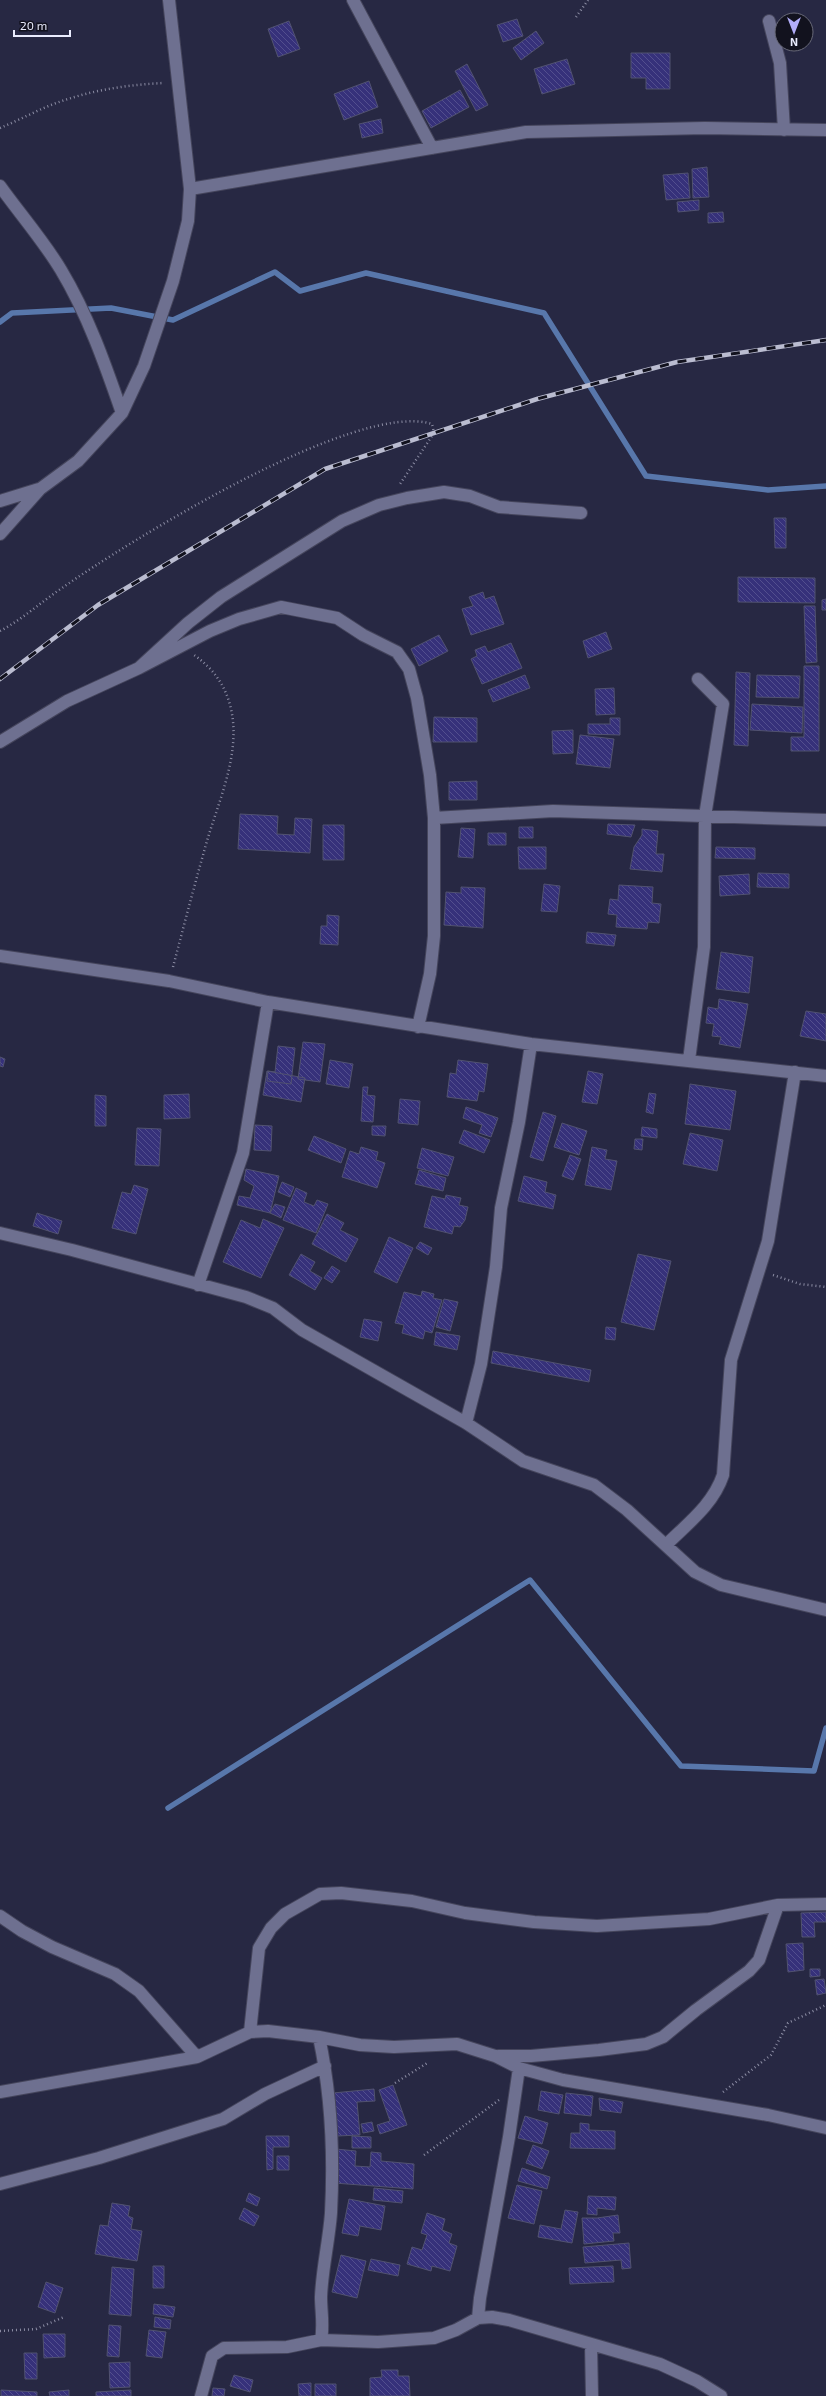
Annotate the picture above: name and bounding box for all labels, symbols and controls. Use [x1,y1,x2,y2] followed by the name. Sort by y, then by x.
[14,12,70,38] scale bar
[774,12,814,52] north arrow
[20,18,47,32] text: 20 m
[790,36,798,49] text: N

